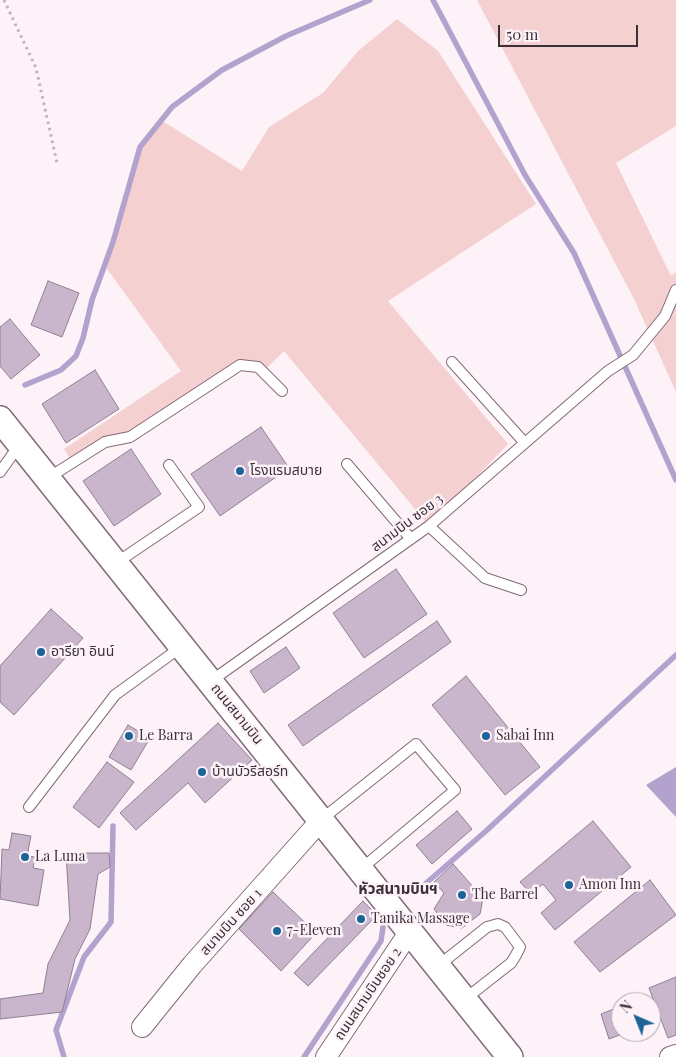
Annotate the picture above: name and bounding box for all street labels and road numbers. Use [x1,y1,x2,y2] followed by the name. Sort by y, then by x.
[368,491,446,555] street label: สนามบิน ซอย 3
[207,680,267,748] street label: ถนนสนามบิน
[197,885,265,959] street label: สนามบิน ซอย 1
[331,945,405,1043] street label: ถนนสนามบินซอย 2

